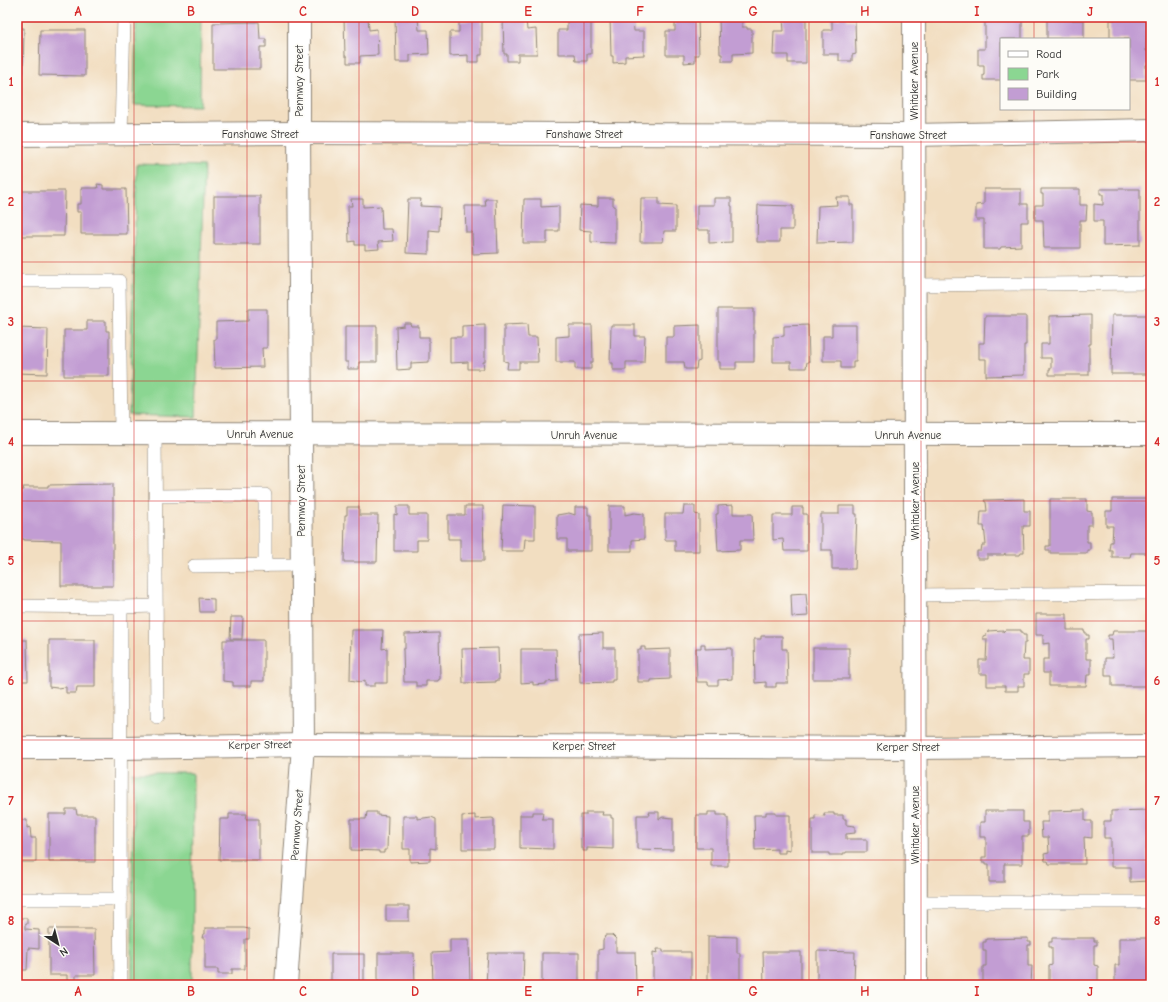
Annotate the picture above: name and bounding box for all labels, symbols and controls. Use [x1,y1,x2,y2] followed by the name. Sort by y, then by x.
[74,4,82,19] text: A
[187,4,195,19] text: B
[299,4,307,19] text: C
[411,4,419,19] text: D
[524,4,532,19] text: E
[636,4,644,19] text: F
[748,4,758,19] text: G
[860,4,870,19] text: H
[974,4,980,19] text: I
[1087,4,1093,19] text: J
[1000,38,1130,110] legend
[908,41,921,120] street label: Whitaker Avenue
[293,44,306,117] street label: Pennway Street
[1036,47,1062,61] text: Road
[1036,67,1059,81] text: Park
[8,74,14,89] text: 1
[1154,74,1160,89] text: 1
[1036,87,1077,101] text: Building
[222,128,299,141] street label: Fanshawe Street
[546,128,623,141] street label: Fanshawe Street
[870,129,947,142] street label: Fanshawe Street
[8,194,14,209] text: 2
[1154,194,1160,209] text: 2
[8,314,14,329] text: 3
[1154,314,1160,329] text: 3
[227,428,294,441] street label: Unruh Avenue
[551,429,618,442] street label: Unruh Avenue
[875,429,942,442] street label: Unruh Avenue
[8,434,14,449] text: 4
[1154,434,1160,449] text: 4
[909,461,922,540] street label: Whitaker Avenue
[295,464,308,537] street label: Pennway Street
[8,553,15,568] text: 5
[1154,553,1161,568] text: 5
[8,673,15,688] text: 6
[1154,673,1161,688] text: 6
[228,738,292,752] street label: Kerper Street
[553,740,616,753] street label: Kerper Street
[877,741,940,754] street label: Kerper Street
[909,785,922,864] street label: Whitaker Avenue
[288,788,306,861] street label: Pennway Street
[8,793,14,808] text: 7
[1154,793,1160,808] text: 7
[8,913,14,928] text: 8
[1154,913,1160,928] text: 8
[38,924,78,964] north arrow
[57,944,70,959] text: N
[74,984,82,999] text: A
[187,984,195,999] text: B
[299,984,307,999] text: C
[411,984,419,999] text: D
[524,984,532,999] text: E
[636,984,644,999] text: F
[748,984,758,999] text: G
[860,984,870,999] text: H
[974,984,980,999] text: I
[1087,984,1093,999] text: J

